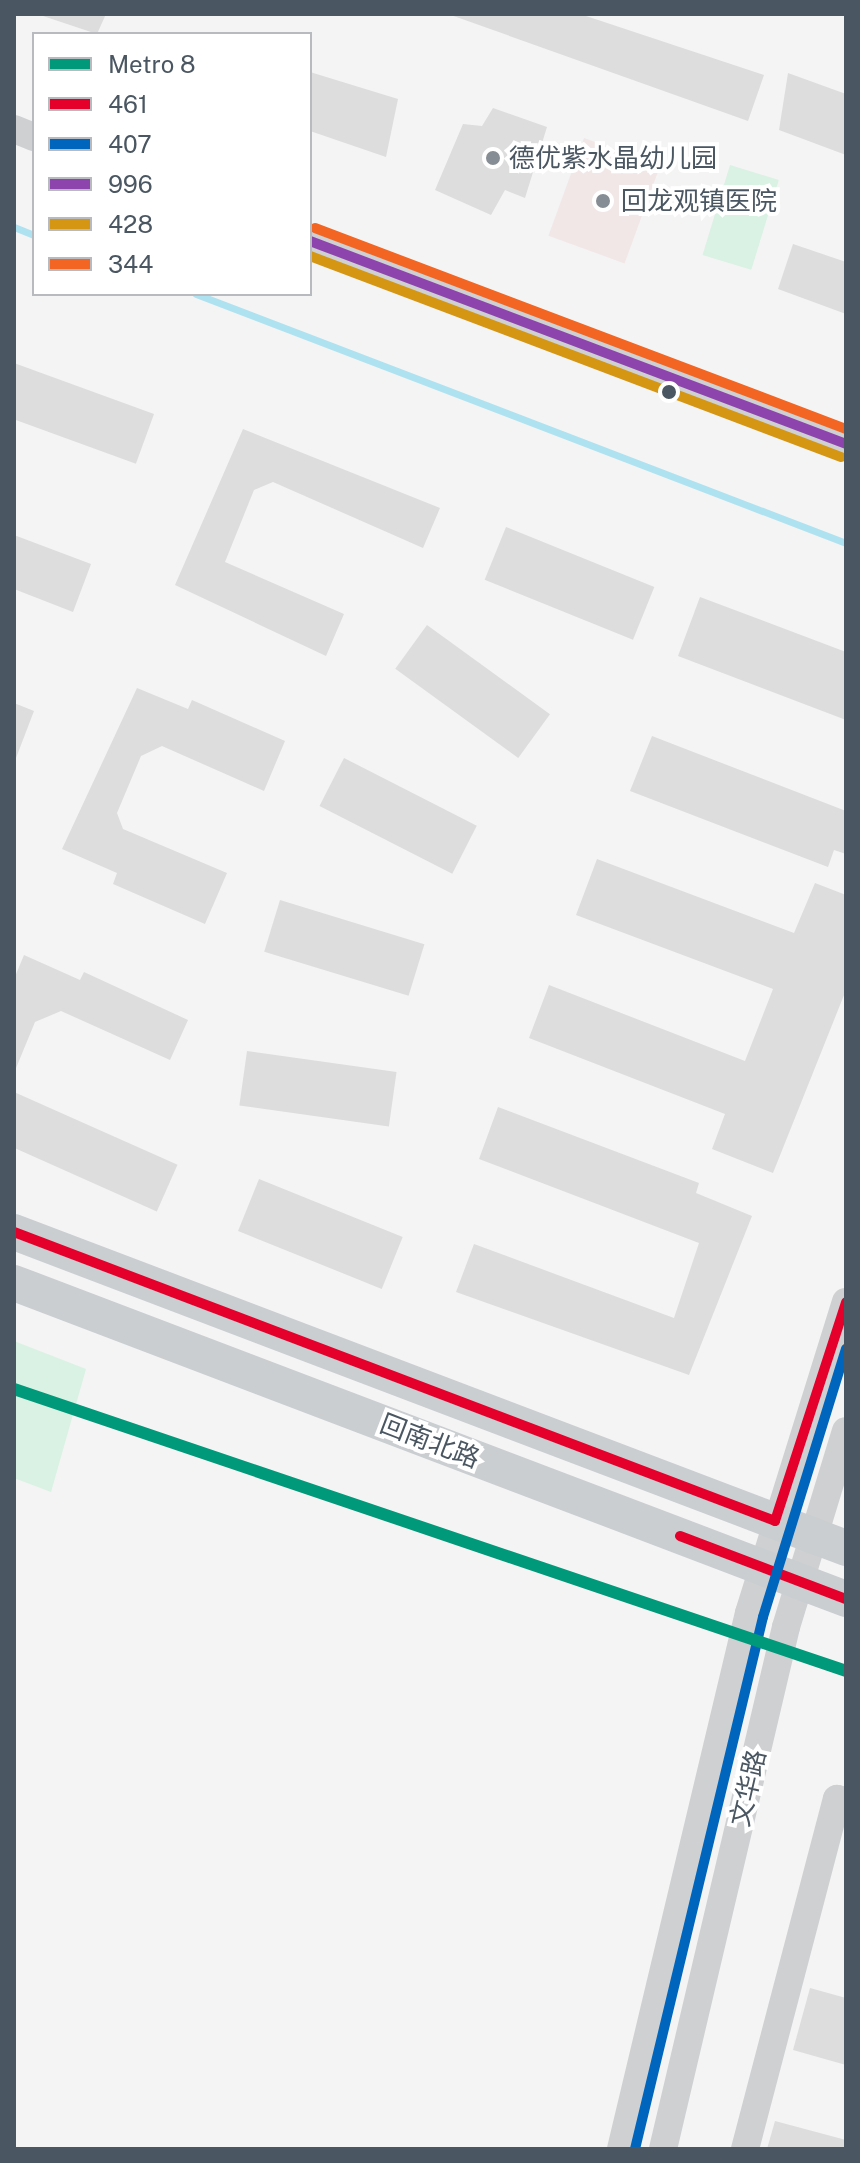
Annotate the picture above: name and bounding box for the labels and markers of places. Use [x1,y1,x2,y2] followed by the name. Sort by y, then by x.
[509,142,717,174] place label: 德优紫水晶幼儿园
[484,149,502,167] marker: 德优紫水晶幼儿园
[621,185,777,217] place label: 回龙观镇医院
[592,190,614,212] marker: 回龙观镇医院
[661,384,677,400] unlabelled marker

